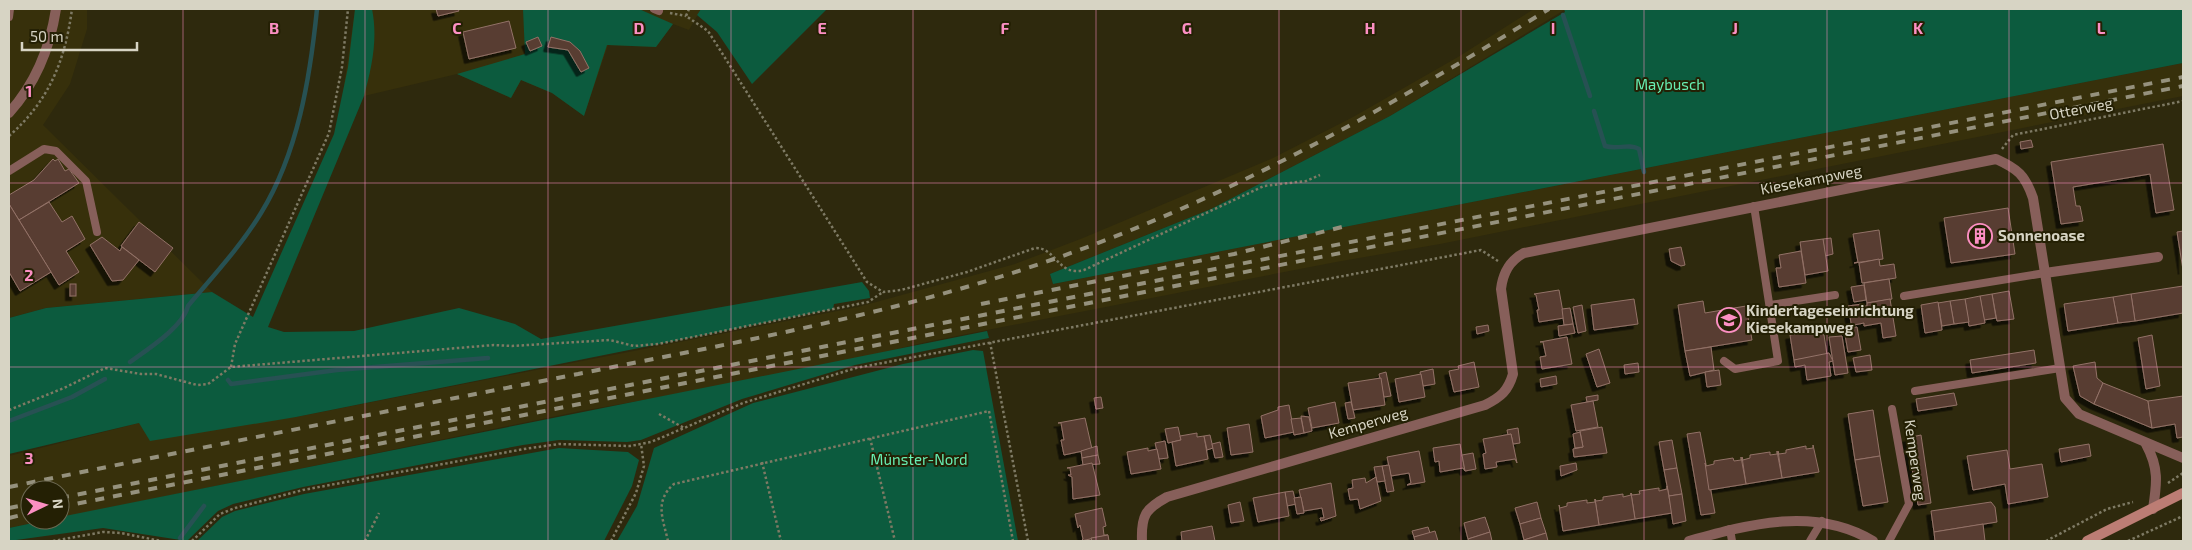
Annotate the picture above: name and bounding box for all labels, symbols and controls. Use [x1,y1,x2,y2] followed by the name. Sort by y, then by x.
[269,18,279,37] text: B
[452,18,462,37] text: C
[634,18,645,37] text: D
[817,18,827,37] text: E
[1001,18,1010,37] text: F
[1182,18,1192,37] text: G
[1364,18,1376,37] text: H
[1551,18,1555,37] text: I
[1732,18,1738,37] text: J
[1913,18,1924,37] text: K
[2097,18,2106,37] text: L
[22,20,138,52] scale bar
[30,27,64,45] text: 50 m
[1635,75,1705,93] park label: Maybusch
[26,81,32,100] text: 1
[2048,93,2115,123] street label: Otterweg
[1759,160,1864,198] street label: Kiesekampweg
[1967,223,1993,249] building icon: Sonnenoase
[1998,226,2085,244] place label: Sonnenoase
[24,265,34,284] text: 2
[1746,301,1914,336] place label: Kindertageseinrichtung Kiesekampweg
[1716,307,1742,333] school or university icon: Kindertageseinrichtung Kiesekampweg
[1326,402,1410,442] street label: Kemperweg
[1901,418,1931,502] street label: Kemperweg
[24,448,34,467] text: 3
[870,450,968,468] park label: Münster-Nord
[20,480,70,530] north arrow
[50,498,67,510] text: N

